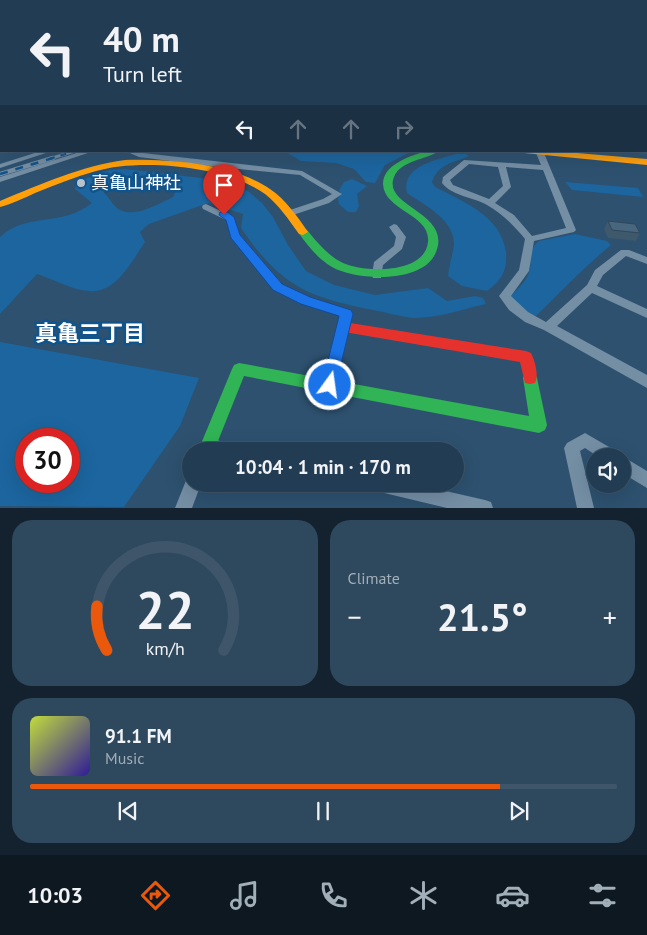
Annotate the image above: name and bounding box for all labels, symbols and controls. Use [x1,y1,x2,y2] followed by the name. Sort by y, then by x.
[103,16,180,62] text: 40 m
[20,20,85,85] icon: left
[103,60,182,88] text: Turn left
[231,115,259,143] icon: left
[284,115,312,143] icon: ahead
[337,115,365,143] icon: ahead
[390,115,418,143] icon: right
[203,164,245,215] pin
[91,171,181,194] place label: 真亀山神社
[210,171,238,199] icon: arrive
[75,177,87,189] marker: 真亀山神社
[35,319,145,347] district label: 真亀三丁目
[303,358,355,410] position arrow
[15,428,80,493] speed limit sign: 30
[586,448,631,493] map controls
[586,448,631,493] button: sound
[235,455,411,479] text: 10:04 · 1 min · 170 m
[348,568,400,588] text: Climate
[135,576,194,643] text: 22
[437,592,528,641] text: 21.5°
[348,598,362,635] text: −
[603,598,617,635] text: +
[145,637,184,660] text: km/h
[105,724,172,748] text: 91.1 FM
[105,748,145,768] text: Music
[114,797,142,825] icon: previous
[309,797,337,825] icon: pause
[505,797,533,825] icon: next
[138,878,173,913] icon: directions
[227,878,262,913] icon: music
[316,878,351,913] icon: phone
[406,878,441,913] icon: climate
[495,878,530,913] icon: car
[585,878,620,913] icon: filters
[27,881,83,909] text: 10:03

